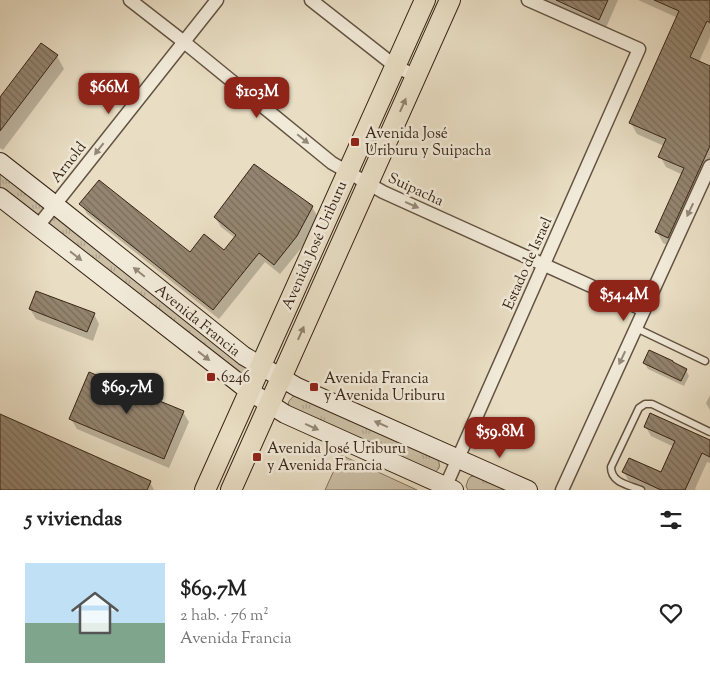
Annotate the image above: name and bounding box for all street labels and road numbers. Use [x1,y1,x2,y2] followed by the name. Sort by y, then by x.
[46,138,92,188] street label: Arnold
[384,168,447,212] street label: Suipacha
[277,177,353,313] street label: Avenida José Uriburu
[499,214,558,313] street label: Estado de Israel
[150,280,244,362] street label: Avenida Francia

